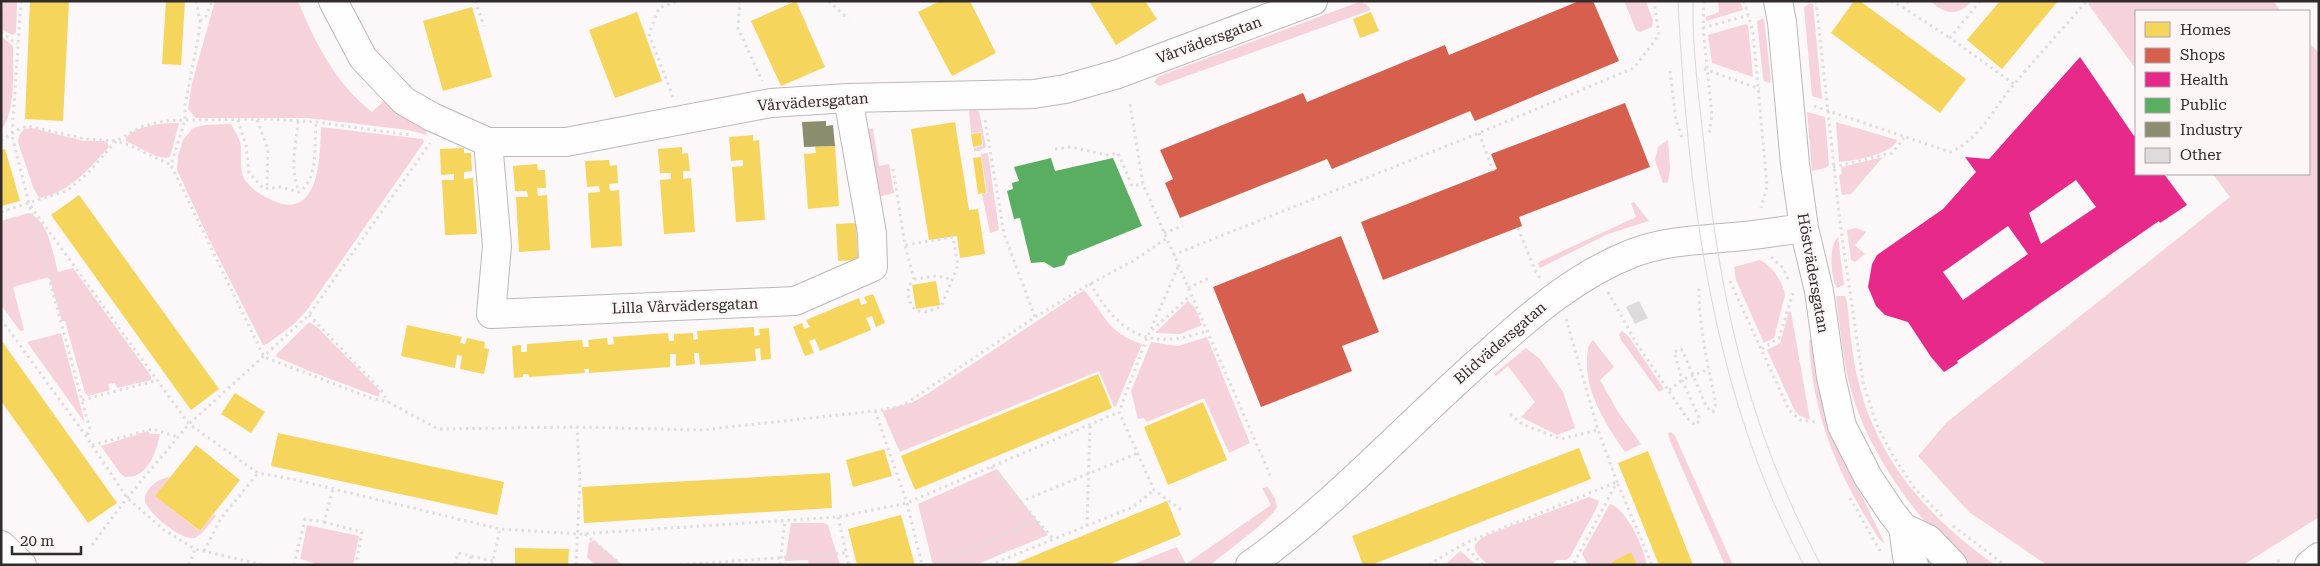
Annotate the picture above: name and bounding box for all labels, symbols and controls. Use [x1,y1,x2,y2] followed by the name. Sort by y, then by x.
[2135,10,2310,175] legend
[1154,12,1265,67] street label: Vårvädersgatan
[2180,21,2231,39] text: Homes
[2180,46,2225,64] text: Shops
[2180,71,2229,89] text: Health
[757,89,869,115] street label: Vårvädersgatan
[2180,96,2227,114] text: Public
[2180,121,2242,139] text: Industry
[2180,146,2222,164] text: Other
[1794,212,1832,335] street label: Höstvädersgatan
[611,294,759,318] street label: Lilla Vårvädersgatan
[1450,298,1550,388] street label: Blidvädersgatan
[12,524,81,556] scale bar
[20,532,55,550] text: 20 m

